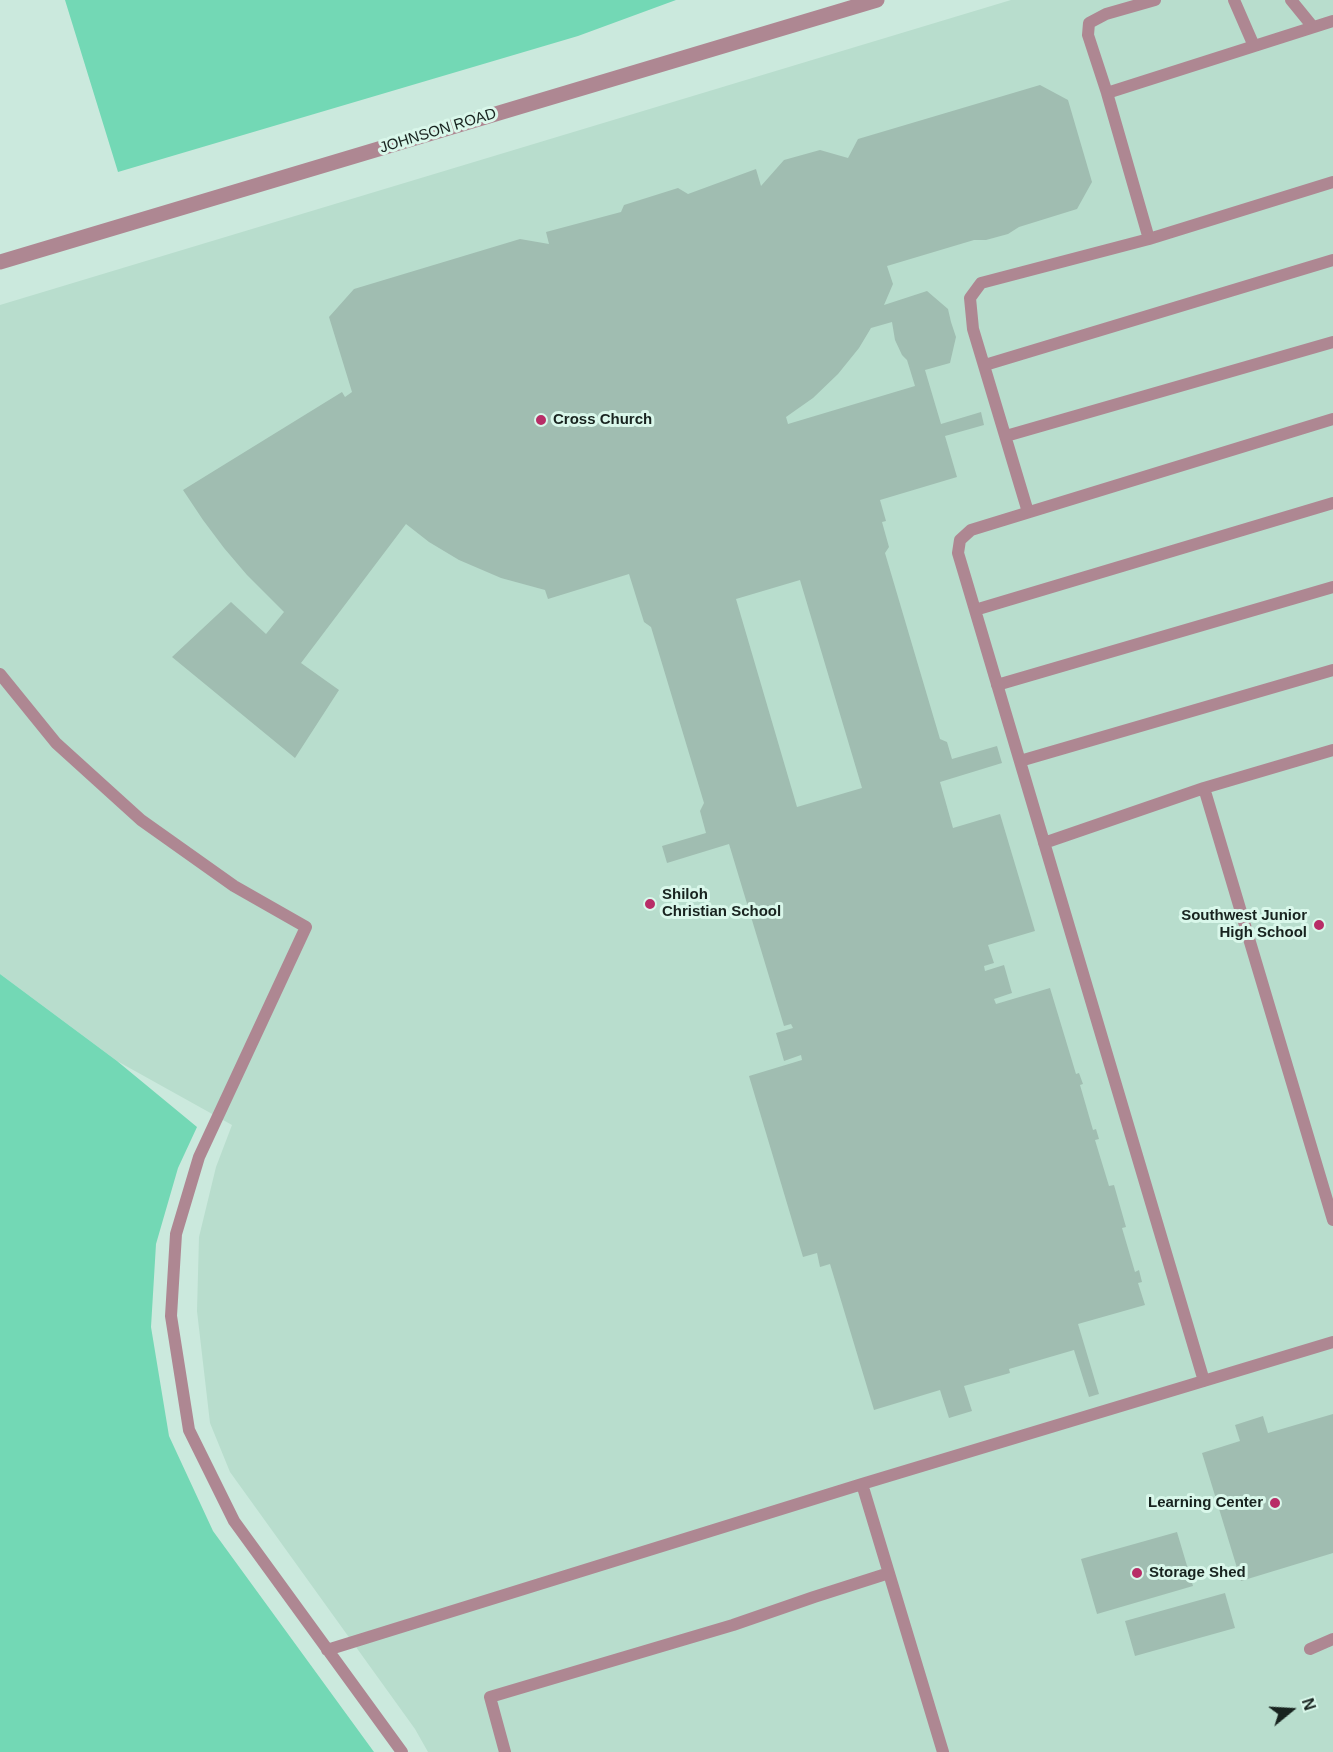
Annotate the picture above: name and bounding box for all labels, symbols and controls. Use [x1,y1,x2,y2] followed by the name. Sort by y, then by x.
[378,105,498,157] street label: JOHNSON ROAD
[553,411,652,429] place label: Cross Church
[534,413,548,427] marker: Cross Church
[662,886,781,921] place label: Shiloh Christian School
[643,897,657,911] marker: Shiloh Christian School
[1181,907,1307,942] place label: Southwest Junior High School
[1312,918,1326,932] marker: Southwest Junior High School
[1148,1494,1263,1512] place label: Learning Center
[1268,1496,1282,1510] marker: Learning Center
[1149,1564,1246,1582] place label: Storage Shed
[1130,1566,1144,1580] marker: Storage Shed
[1261,1680,1321,1740] north arrow
[1299,1696,1318,1712] text: N

